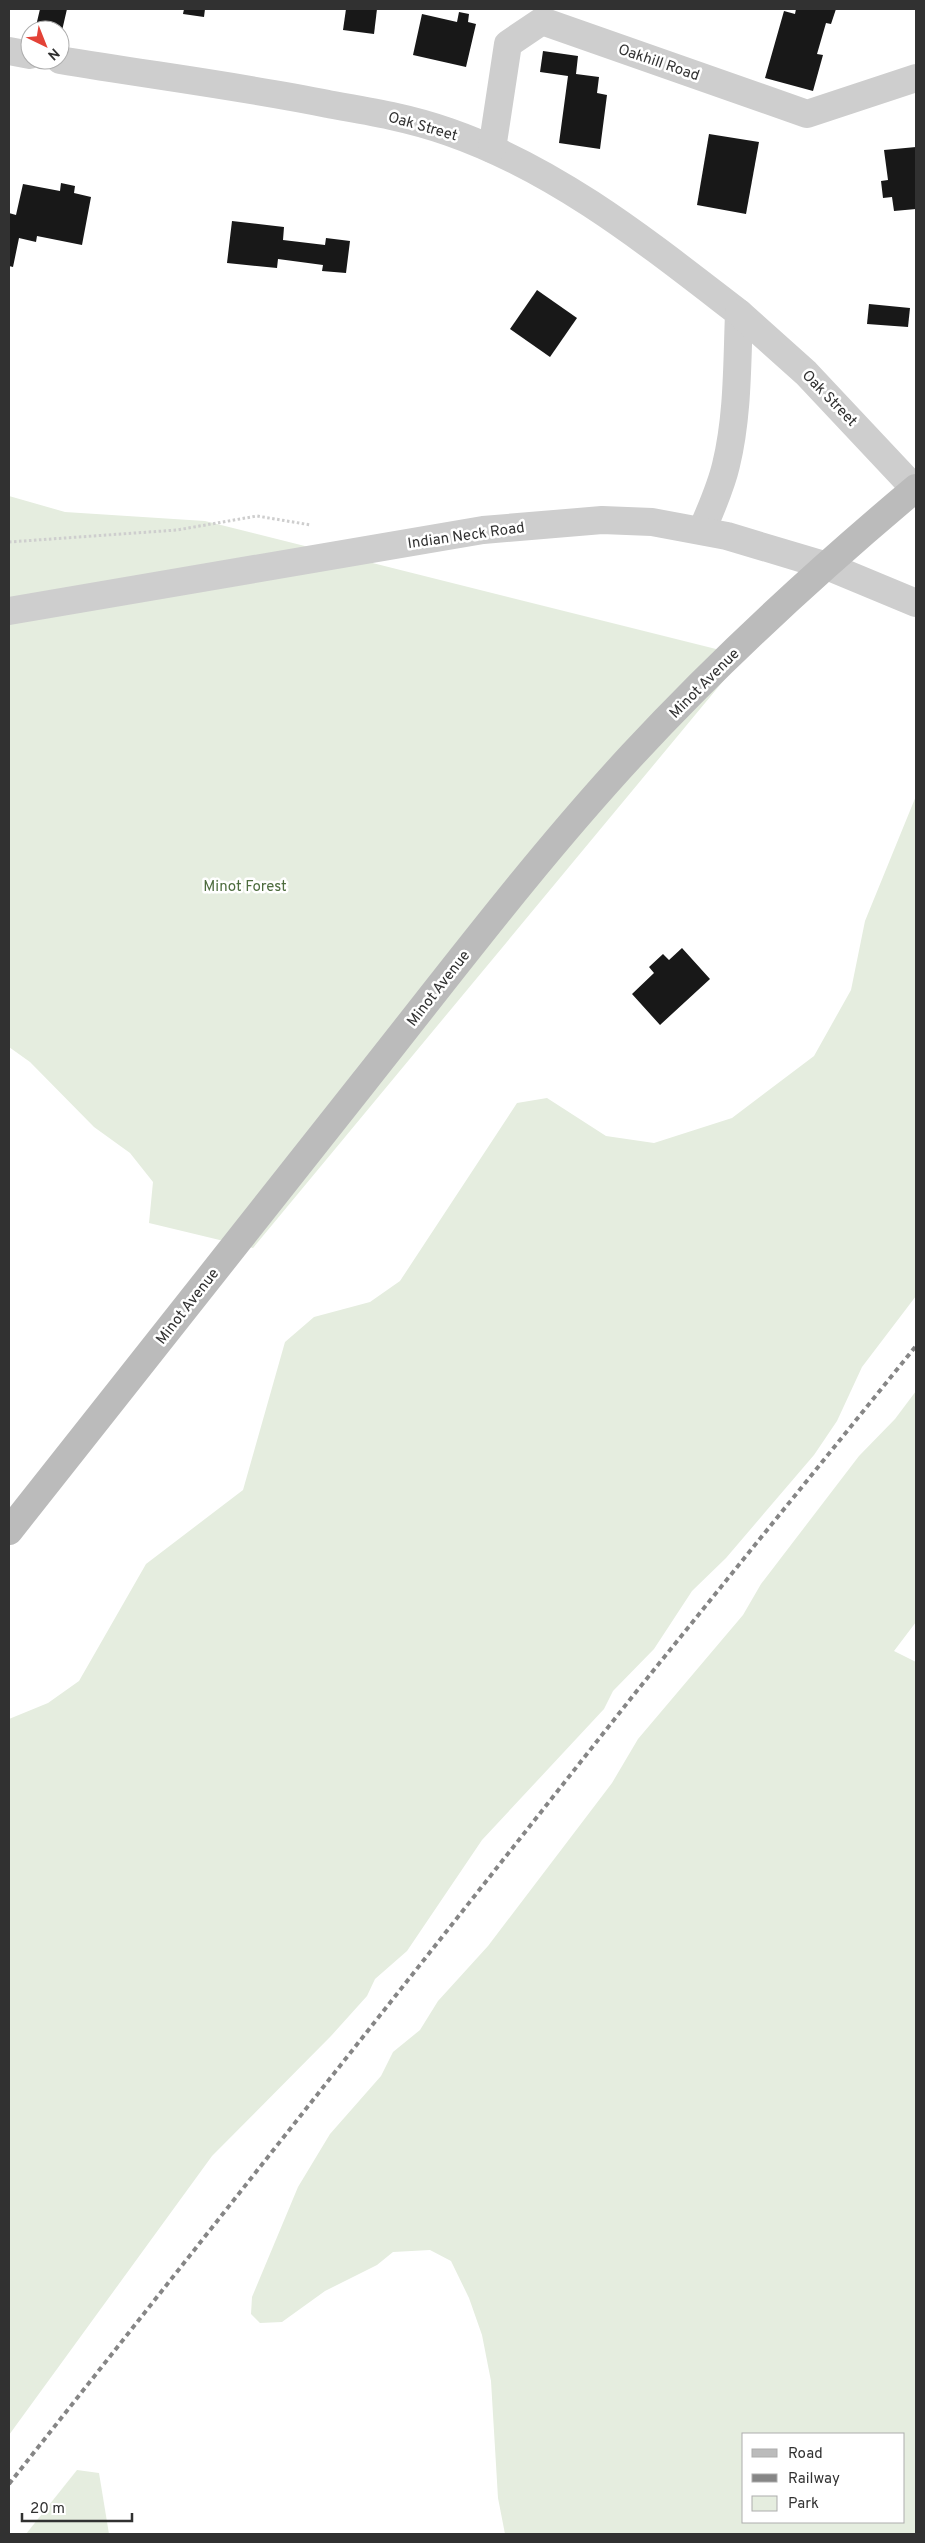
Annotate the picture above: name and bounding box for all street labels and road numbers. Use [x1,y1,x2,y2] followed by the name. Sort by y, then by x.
[615,41,702,86] street label: Oakhill Road
[386,108,460,146] street label: Oak Street
[797,367,861,431] street label: Oak Street
[407,519,526,554] street label: Indian Neck Road
[666,645,744,723] street label: Minot Avenue
[404,947,475,1031] street label: Minot Avenue
[153,1265,224,1349] street label: Minot Avenue

